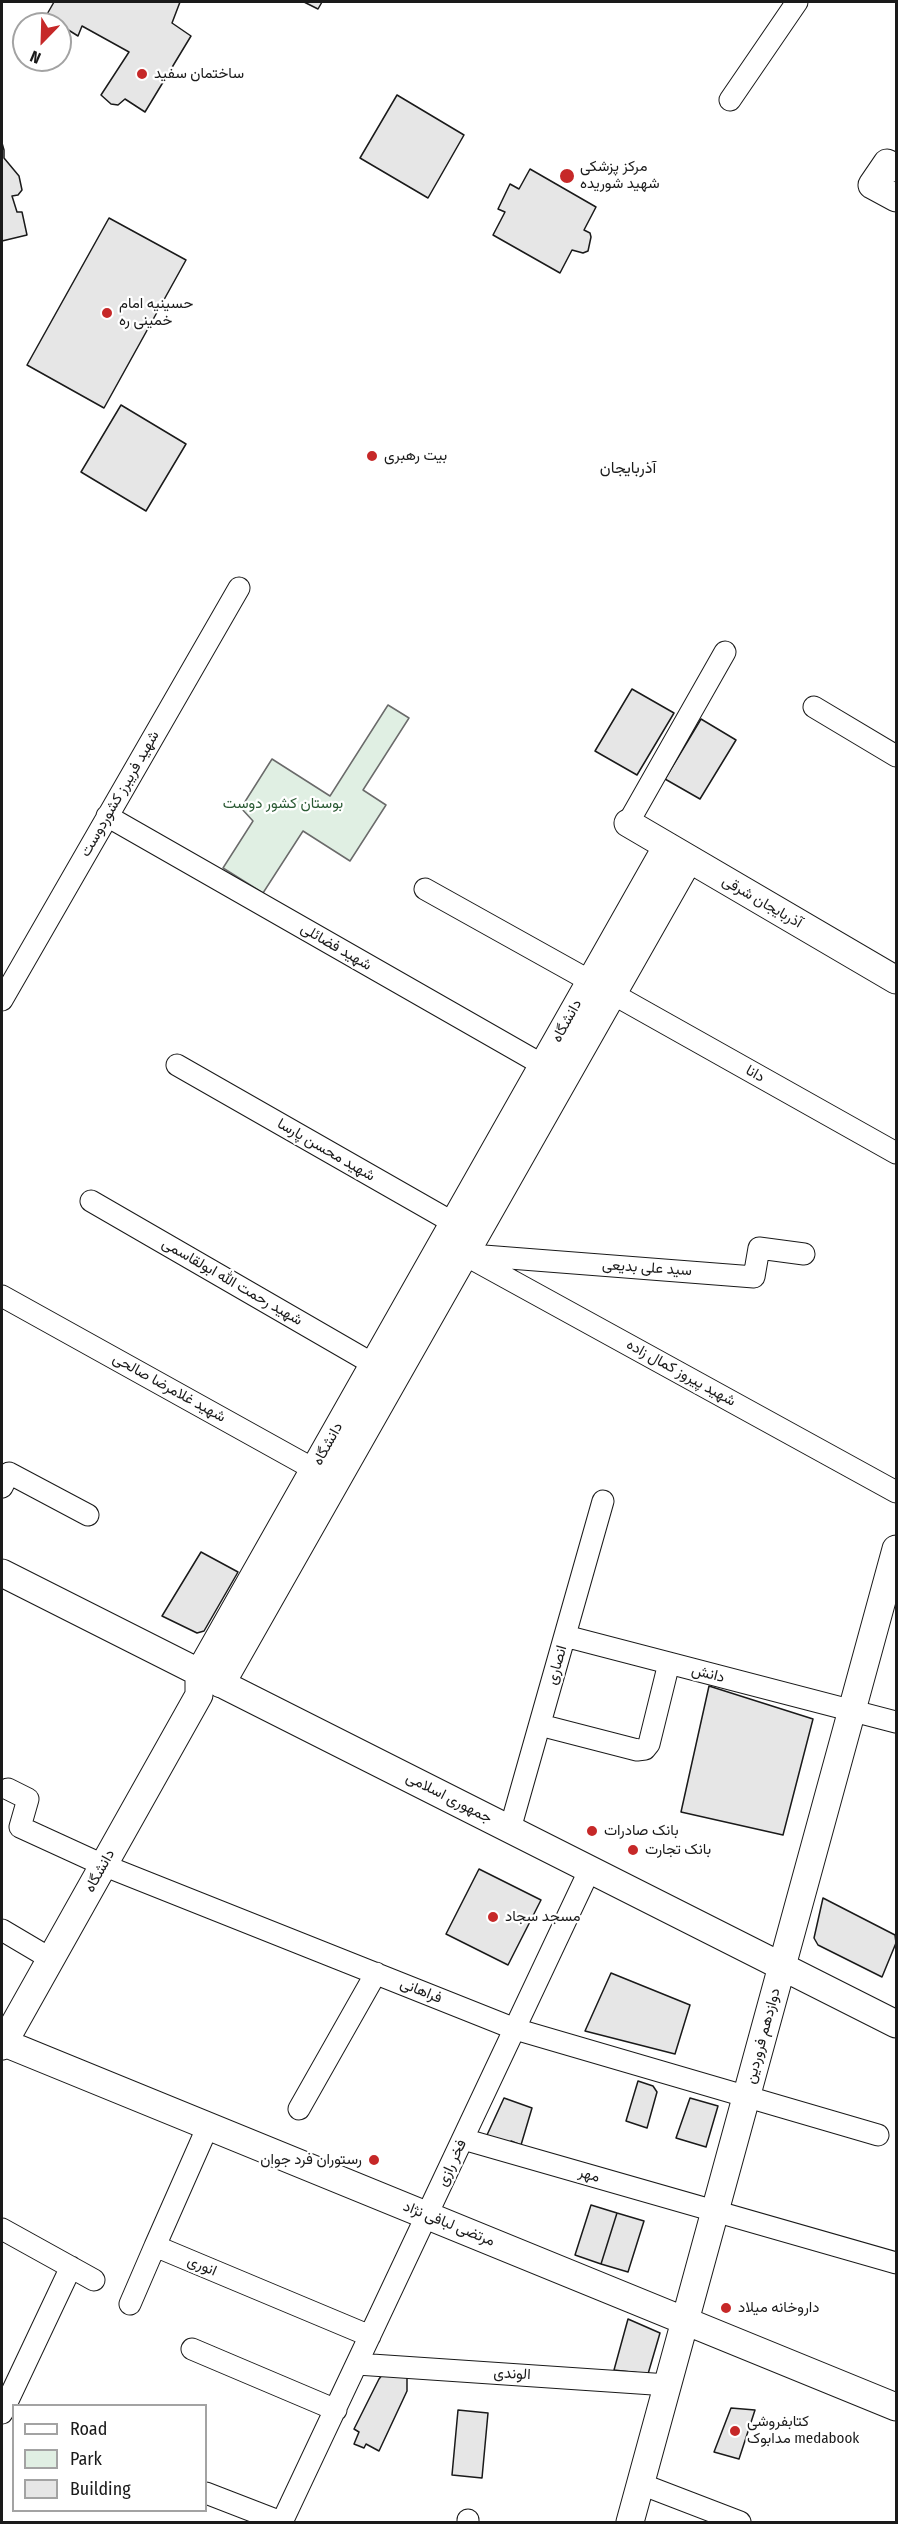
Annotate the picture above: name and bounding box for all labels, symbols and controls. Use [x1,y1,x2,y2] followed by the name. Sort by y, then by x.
[12,12,72,72] north arrow
[27,47,44,68] text: N
[154,65,244,83] place label: ساختمان سفید
[135,67,149,81] marker: ساختمان سفید
[580,158,660,193] place label: مرکز پزشکی شهید شوریده
[558,167,576,185] marker: مرکز پزشکی شهید شوریده
[119,295,193,330] place label: حسینیه امام خمینی ره
[100,306,114,320] marker: حسینیه امام خمینی ره
[384,447,447,465] place label: بیت رهبری
[365,449,379,463] marker: بیت رهبری
[600,459,656,479] district label: آذربایجان
[77,728,163,860] street label: شهید فریبرز کشوردوست
[223,795,343,813] park label: بوستان کشور دوست
[719,872,805,932] street label: آذربایجان شرقی
[297,919,375,975] street label: شهید فضائلی
[548,996,586,1046] street label: دانشگاه
[742,1062,768,1086] street label: دانا
[274,1115,378,1185] street label: شهید محسن پارسا
[158,1234,306,1330] street label: شهید رحمت الله ابولقاسمی
[601,1256,693,1280] street label: سید علی بدیعی
[623,1335,739,1411] street label: شهید پیروز کمال زاده
[109,1349,229,1427] street label: شهید غلامرضا صالحی
[309,1419,347,1469] street label: دانشگاه
[543,1643,571,1687] street label: انصاری
[690,1661,726,1687] street label: دانش
[403,1769,495,1827] street label: جمهوری اسلامی
[604,1822,679,1840] place label: بانک صادرات
[585,1824,599,1838] marker: بانک صادرات
[645,1841,711,1859] place label: بانک تجارت
[626,1843,640,1857] marker: بانک تجارت
[81,1846,119,1896] street label: دانشگاه
[505,1908,581,1926] place label: مسجد سجاد
[486,1910,500,1924] marker: مسجد سجاد
[397,1975,445,2007] street label: فراهانی
[742,1986,784,2086] street label: دوازدهم فروردین
[433,2137,471,2189] street label: فخر رازی
[260,2151,362,2169] place label: رستوران فرد جوان
[367,2153,381,2167] marker: رستوران فرد جوان
[576,2163,602,2187] street label: مهر
[401,2197,497,2251] street label: مرتضی لبافی نژاد
[185,2252,219,2280] street label: انوری
[738,2299,819,2317] place label: داروخانه میلاد
[719,2301,733,2315] marker: داروخانه میلاد
[493,2364,531,2384] street label: الوندی
[12,2404,207,2512] legend
[747,2413,859,2448] place label: کتابفروشی مدابوک medabook
[70,2418,107,2440] text: Road
[728,2424,742,2438] marker: کتابفروشی مدابوک medabook
[70,2448,102,2470] text: Park
[70,2478,131,2500] text: Building

